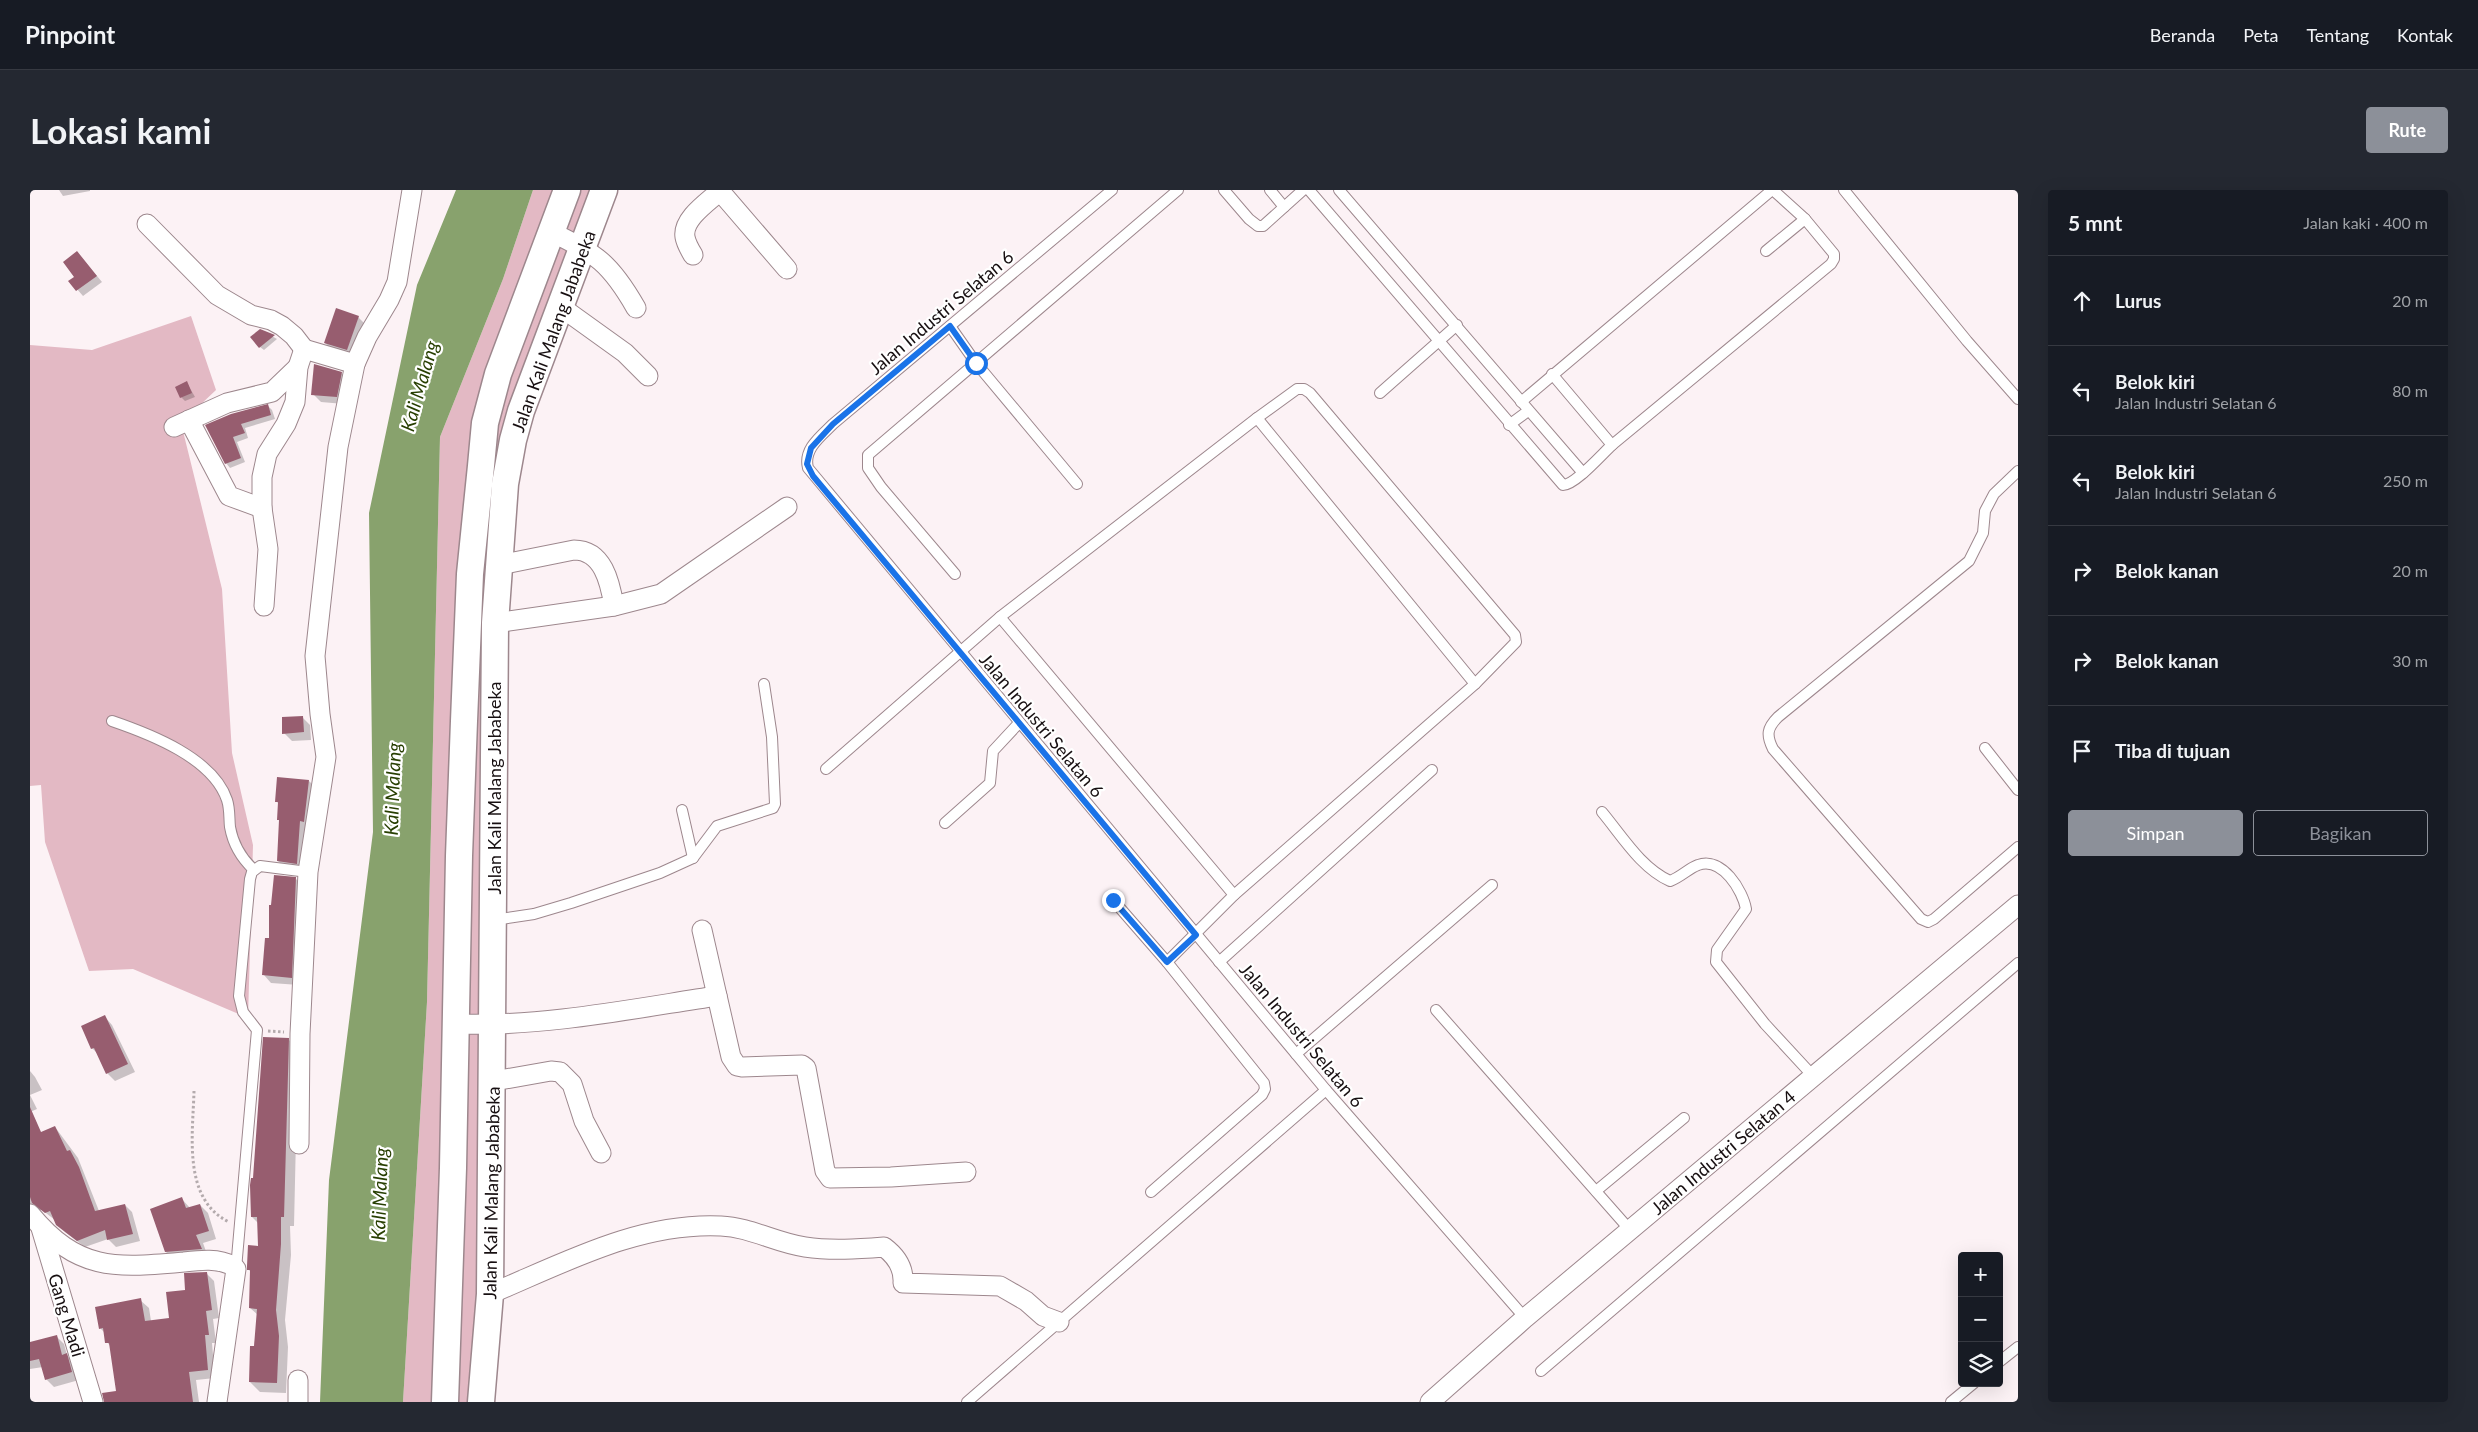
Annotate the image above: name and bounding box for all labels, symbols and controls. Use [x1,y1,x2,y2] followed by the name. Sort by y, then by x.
[25,20,115,49] text: Pinpoint
[2150,24,2215,46] text: Beranda
[2243,24,2278,46] text: Peta
[2306,24,2369,46] text: Tentang
[2397,24,2453,46] text: Kontak
[2366,107,2448,153] button: Rute
[30,109,211,151] text: Lokasi kami
[2068,210,2122,235] text: 5 mnt
[2303,213,2428,232] text: Jalan kaki · 400 m
[506,227,600,435] street label: Jalan Kali Malang Jababeka
[864,245,1018,379] street label: Jalan Industri Selatan 6
[2068,287,2096,315] icon: ahead
[2115,289,2161,312] text: Lurus
[2392,291,2428,310] text: 20 m
[395,337,443,434] water label: Kali Malang
[965,352,988,375] route start
[2115,370,2195,393] text: Belok kiri
[2068,377,2096,405] icon: left
[2392,381,2428,400] text: 80 m
[2115,393,2276,412] text: Jalan Industri Selatan 6
[2115,460,2195,483] text: Belok kiri
[2068,467,2096,495] icon: left
[2383,471,2428,490] text: 250 m
[2115,483,2276,502] text: Jalan Industri Selatan 6
[2068,557,2096,585] icon: right
[2115,559,2219,582] text: Belok kanan
[2392,561,2428,580] text: 20 m
[2068,647,2096,675] icon: right
[975,648,1109,802] street label: Jalan Industri Selatan 6
[2115,649,2219,672] text: Belok kanan
[2392,651,2428,670] text: 30 m
[483,682,505,895] street label: Jalan Kali Malang Jababeka
[2068,737,2096,765] icon: arrive
[2115,739,2230,762] text: Tiba di tujuan
[379,741,405,836] water label: Kali Malang
[2068,810,2243,856] button: Simpan
[2253,810,2428,856] button: Bagikan
[1102,889,1125,912] route end
[1235,958,1369,1112] street label: Jalan Industri Selatan 6
[1646,1085,1800,1219] street label: Jalan Industri Selatan 4
[478,1086,504,1300] street label: Jalan Kali Malang Jababeka
[366,1146,392,1241] water label: Kali Malang
[1958,1252,2003,1387] map controls
[1958,1252,2003,1297] button: +
[44,1271,90,1359] street label: Gang Madi
[1958,1297,2003,1342] button: −
[1958,1342,2003,1387] button: layers

